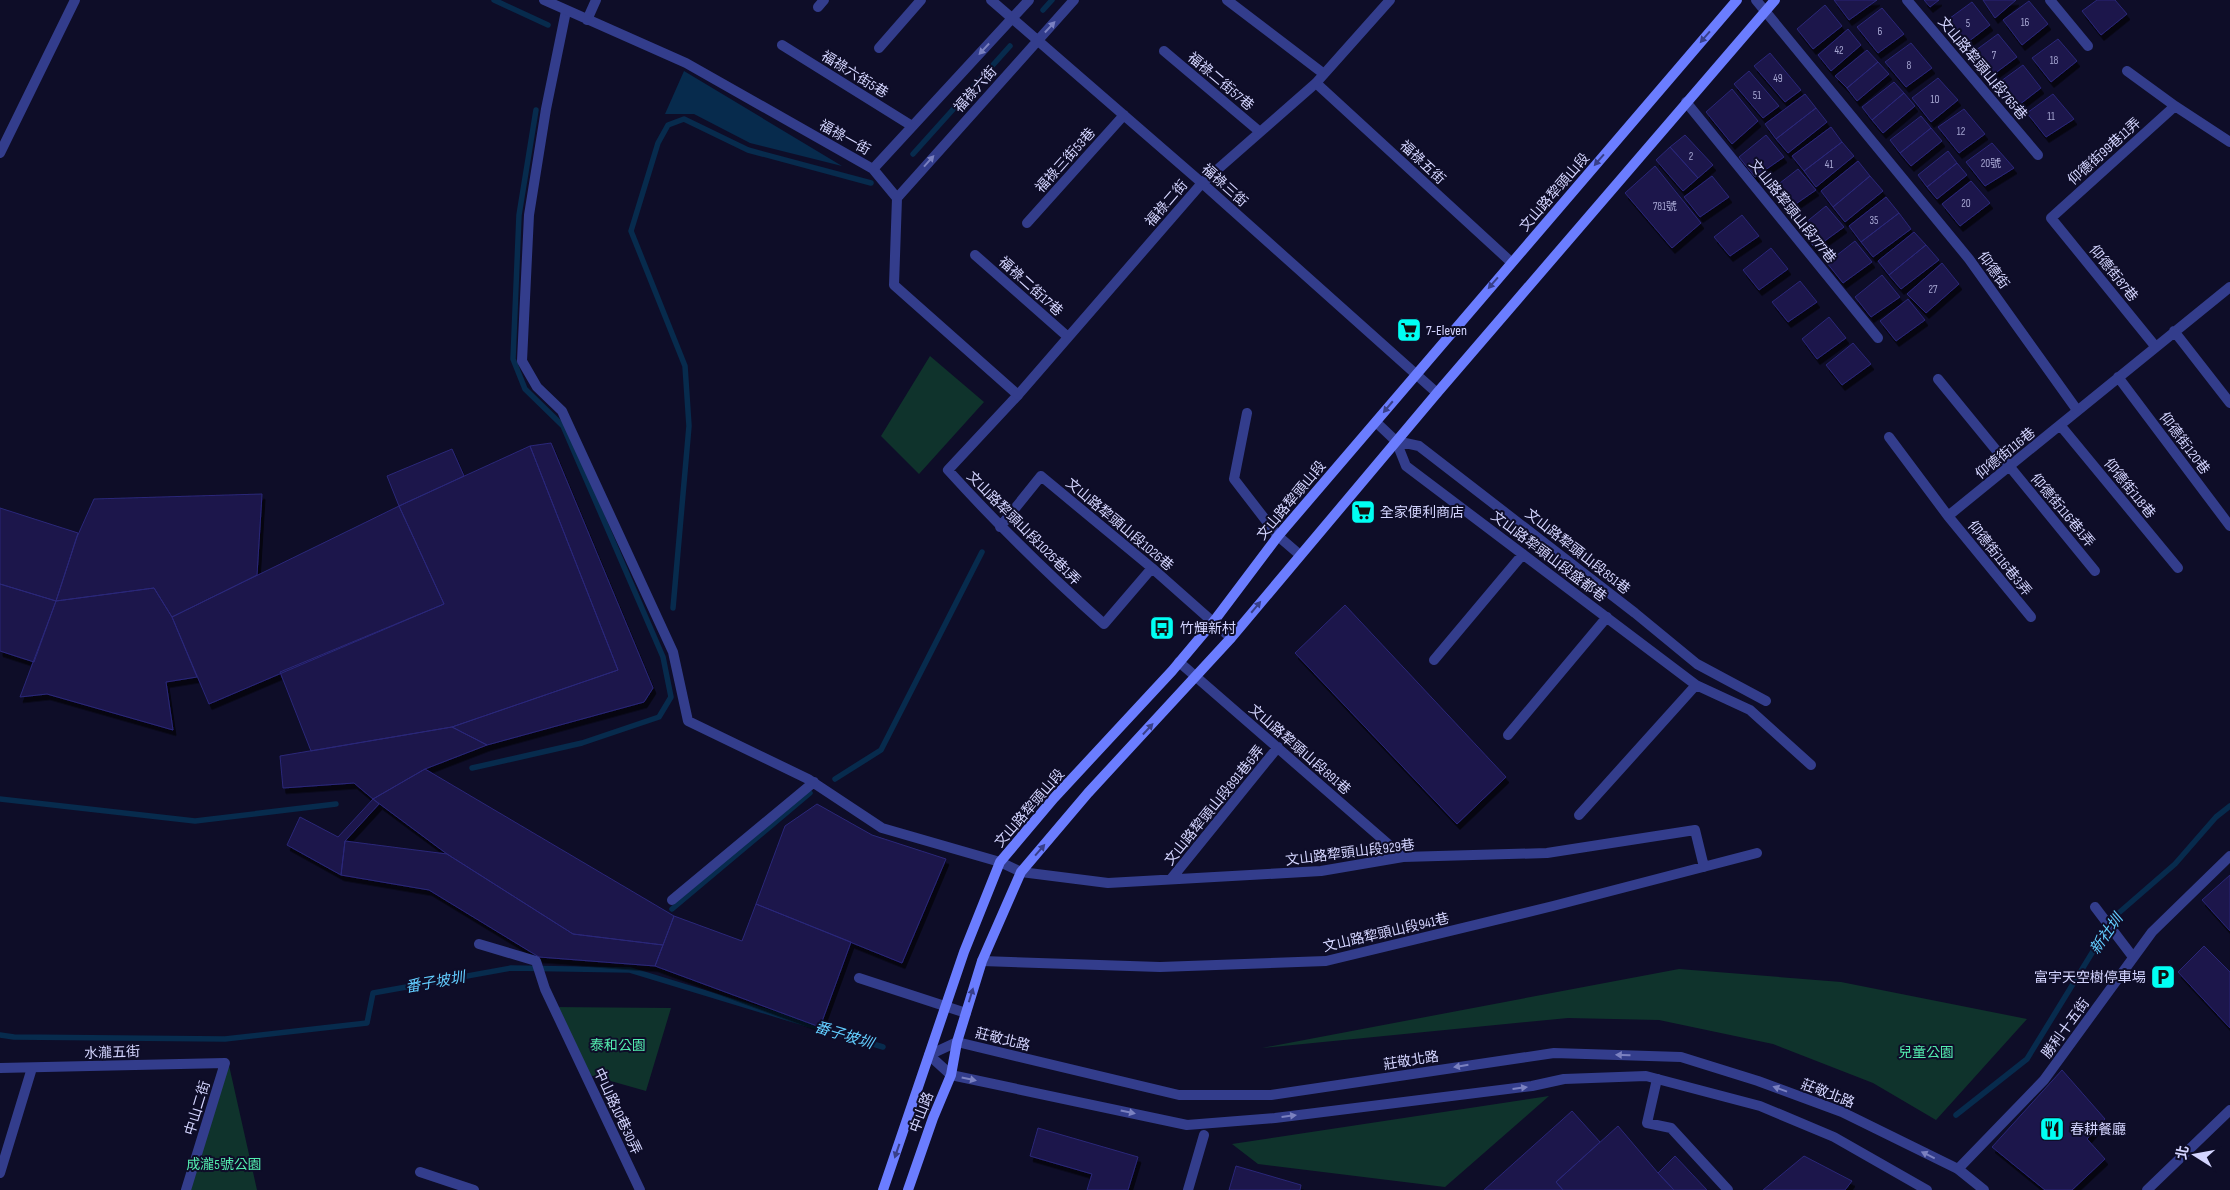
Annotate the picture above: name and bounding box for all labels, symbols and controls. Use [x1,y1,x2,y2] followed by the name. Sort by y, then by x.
[1935,13,2031,123] street label: 文山路犂頭山段765巷
[2021,16,2030,29] house number: 16
[1966,17,1970,30] house number: 5
[1044,21,1055,34] one-way arrow
[1878,25,1883,38] house number: 6
[1700,30,1711,43] one-way arrow
[978,42,990,54] one-way arrow
[1834,44,1844,57] house number: 42
[818,47,891,102] street label: 福祿六街5巷
[1184,49,1257,114] street label: 福祿二街57巷
[1992,49,1997,62] house number: 7
[2050,54,2059,67] house number: 18
[1907,59,1912,72] house number: 8
[950,63,1000,116] street label: 福祿六街
[1773,72,1783,85] house number: 49
[1753,89,1761,102] house number: 51
[1931,93,1939,106] house number: 10
[2047,110,2055,123] house number: 11
[2064,114,2144,189] street label: 仰德街99巷11弄
[816,116,873,158] street label: 福祿一街
[1032,124,1099,196] street label: 福祿三街53巷
[1957,125,1966,138] house number: 12
[1396,137,1449,188] street label: 福祿五街
[1516,150,1593,235] street label: 文山路犂頭山段
[1689,150,1694,163] house number: 2
[1594,153,1605,166] one-way arrow
[924,155,935,168] one-way arrow
[1745,156,1840,267] street label: 文山路犂頭山段777巷
[1981,157,2001,170] house number: 20號
[1825,158,1833,171] house number: 41
[1198,160,1251,210] street label: 福祿三街
[1142,177,1191,230] street label: 福祿二街
[1961,197,1971,210] house number: 20
[1653,200,1677,213] house number: 781號
[1869,214,1879,227] house number: 35
[2086,242,2142,305] street label: 仰德街87巷
[1974,248,2013,292] street label: 仰德街
[995,253,1066,320] street label: 福祿二街17巷
[1488,277,1499,289] one-way arrow
[1929,283,1938,296] house number: 27
[1396,317,1422,343] supermarket icon: 7-Eleven
[1426,322,1467,339] place label: 7-Eleven
[1383,401,1394,413] one-way arrow
[2156,409,2213,478] street label: 仰德街120巷
[1972,424,2039,483] street label: 仰德街116巷
[2100,455,2159,522] street label: 仰德街118巷
[1253,457,1329,543] street label: 文山路犂頭山段
[963,468,1084,589] street label: 文山路犂頭山段1026巷1弄
[2027,470,2098,551] street label: 仰德街116巷1弄
[1062,474,1177,574] street label: 文山路犂頭山段1026巷
[1350,499,1376,525] supermarket icon: 全家便利商店
[1380,504,1464,521] place label: 全家便利商店
[1522,505,1634,598] street label: 文山路犂頭山段851巷
[1488,507,1610,605] street label: 文山路犂頭山段盛都巷
[1964,517,2035,599] street label: 仰德街116巷3弄
[1251,601,1262,614] one-way arrow
[1149,615,1175,641] bus stop icon: 竹輝新村
[1180,620,1236,637] place label: 竹輝新村
[1245,701,1354,798] street label: 文山路犂頭山段891巷
[1142,723,1154,735] one-way arrow
[1161,742,1268,869] street label: 文山路犂頭山段891巷6弄
[991,766,1068,851] street label: 文山路犂頭山段
[1284,836,1416,869] street label: 文山路犂頭山段929巷
[1034,843,1045,856] one-way arrow
[2086,909,2128,958] water label: 新社圳
[1321,910,1451,955] street label: 文山路犂頭山段941巷
[2150,964,2176,990] parking icon: 富宇天空樹停車場
[404,968,468,997] water label: 番子坡圳
[2034,969,2146,986] place label: 富宇天空樹停車場
[968,988,976,1003] one-way arrow
[2038,995,2093,1062] street label: 勝利十五街
[812,1018,877,1054] water label: 番子坡圳
[974,1024,1032,1055] street label: 莊敬北路
[590,1037,646,1054] park label: 泰和公園
[84,1043,140,1062] street label: 水瀧五街
[1898,1044,1954,1061] park label: 兒童公園
[1382,1048,1440,1073] street label: 莊敬北路
[1614,1051,1630,1059] one-way arrow
[1453,1063,1469,1071] one-way arrow
[590,1065,645,1157] street label: 中山路10巷30弄
[962,1075,977,1083] one-way arrow
[1799,1075,1857,1111] street label: 莊敬北路
[181,1079,214,1137] street label: 中山二街
[1512,1083,1528,1091] one-way arrow
[1772,1085,1787,1093] one-way arrow
[906,1090,937,1135] street label: 中山路
[1121,1109,1137,1117] one-way arrow
[1281,1112,1297,1120] one-way arrow
[2039,1116,2065,1142] restaurant icon: 春耕餐廳
[2070,1121,2126,1138] place label: 春耕餐廳
[2170,1130,2220,1180] north arrow
[893,1144,901,1159] one-way arrow
[2173,1144,2192,1161] text: 北
[1921,1150,1936,1159] one-way arrow
[186,1156,262,1173] park label: 成瀧5號公園

